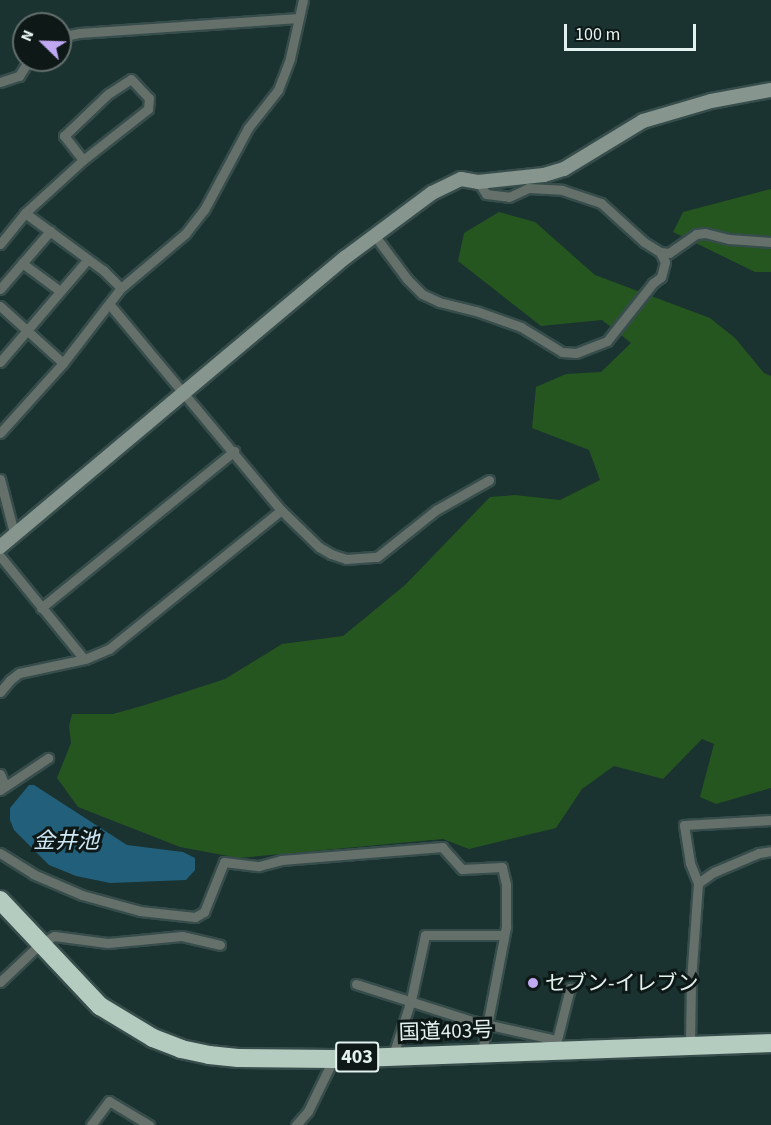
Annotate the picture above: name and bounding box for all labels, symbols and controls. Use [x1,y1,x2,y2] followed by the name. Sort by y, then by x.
[12,12,72,72] north arrow
[567,12,699,50] scale bar
[575,22,620,47] text: 100 m
[15,27,39,45] text: N
[33,829,99,855] water label: 金井池
[545,970,699,996] place label: セブン-イレブン
[526,976,540,990] marker: セブン-イレブン
[398,1017,494,1045] street label: 国道403号
[334,1040,380,1074] road number: 403

